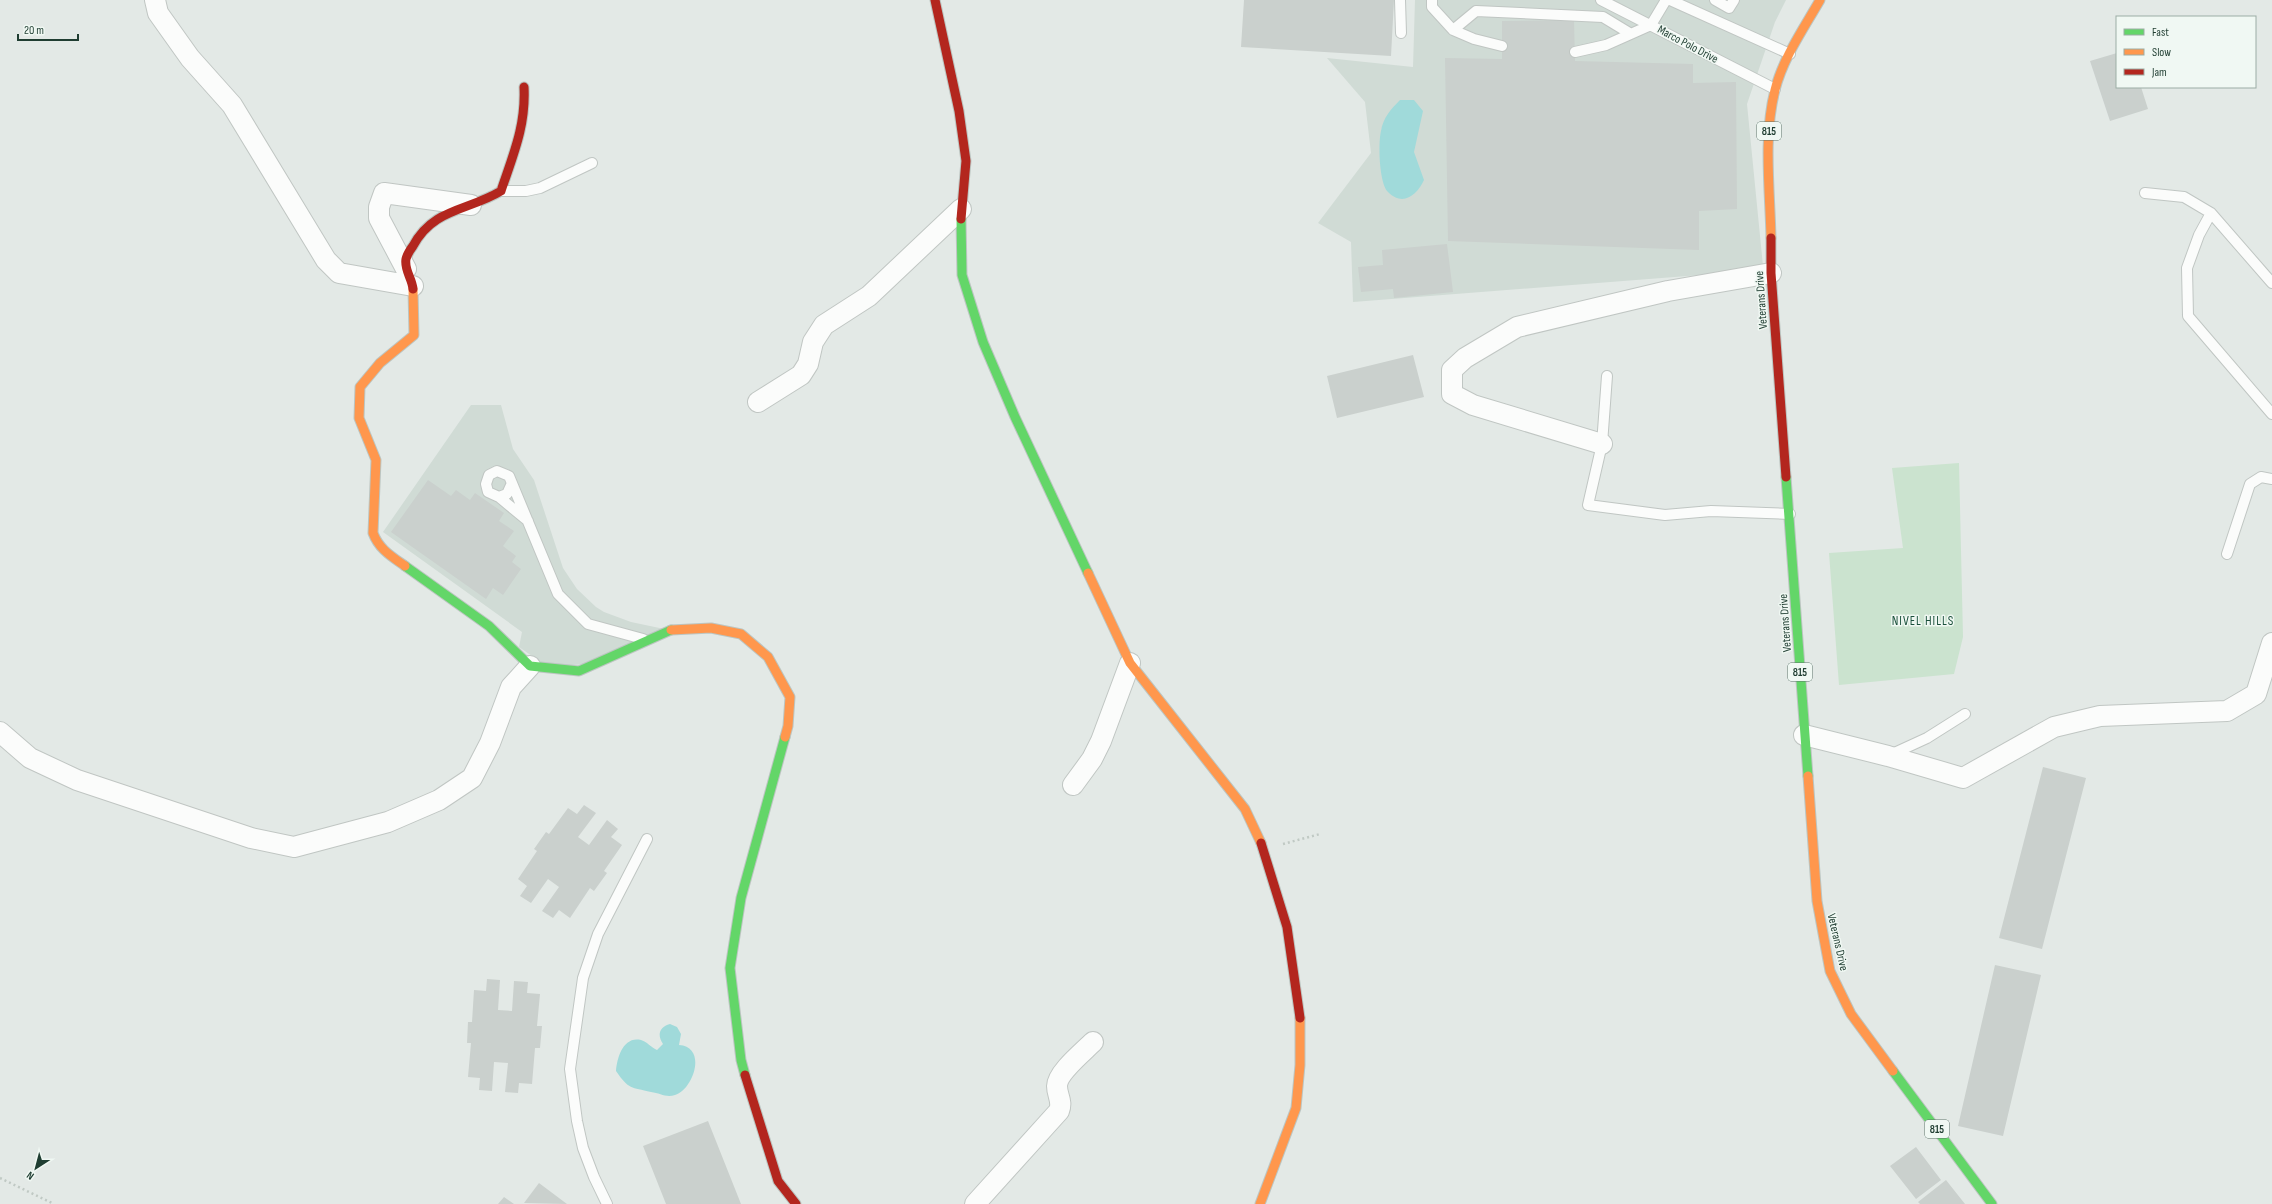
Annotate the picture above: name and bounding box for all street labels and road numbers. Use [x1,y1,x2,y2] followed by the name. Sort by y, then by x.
[1655,22,1721,67] street label: Marco Polo Drive
[1757,122,1781,140] road number: 815
[1752,270,1771,330] street label: Veterans Drive
[1776,593,1795,653] street label: Veterans Drive
[1788,663,1812,681] road number: 815
[1824,912,1851,972] street label: Veterans Drive
[1925,1120,1949,1138] road number: 815

